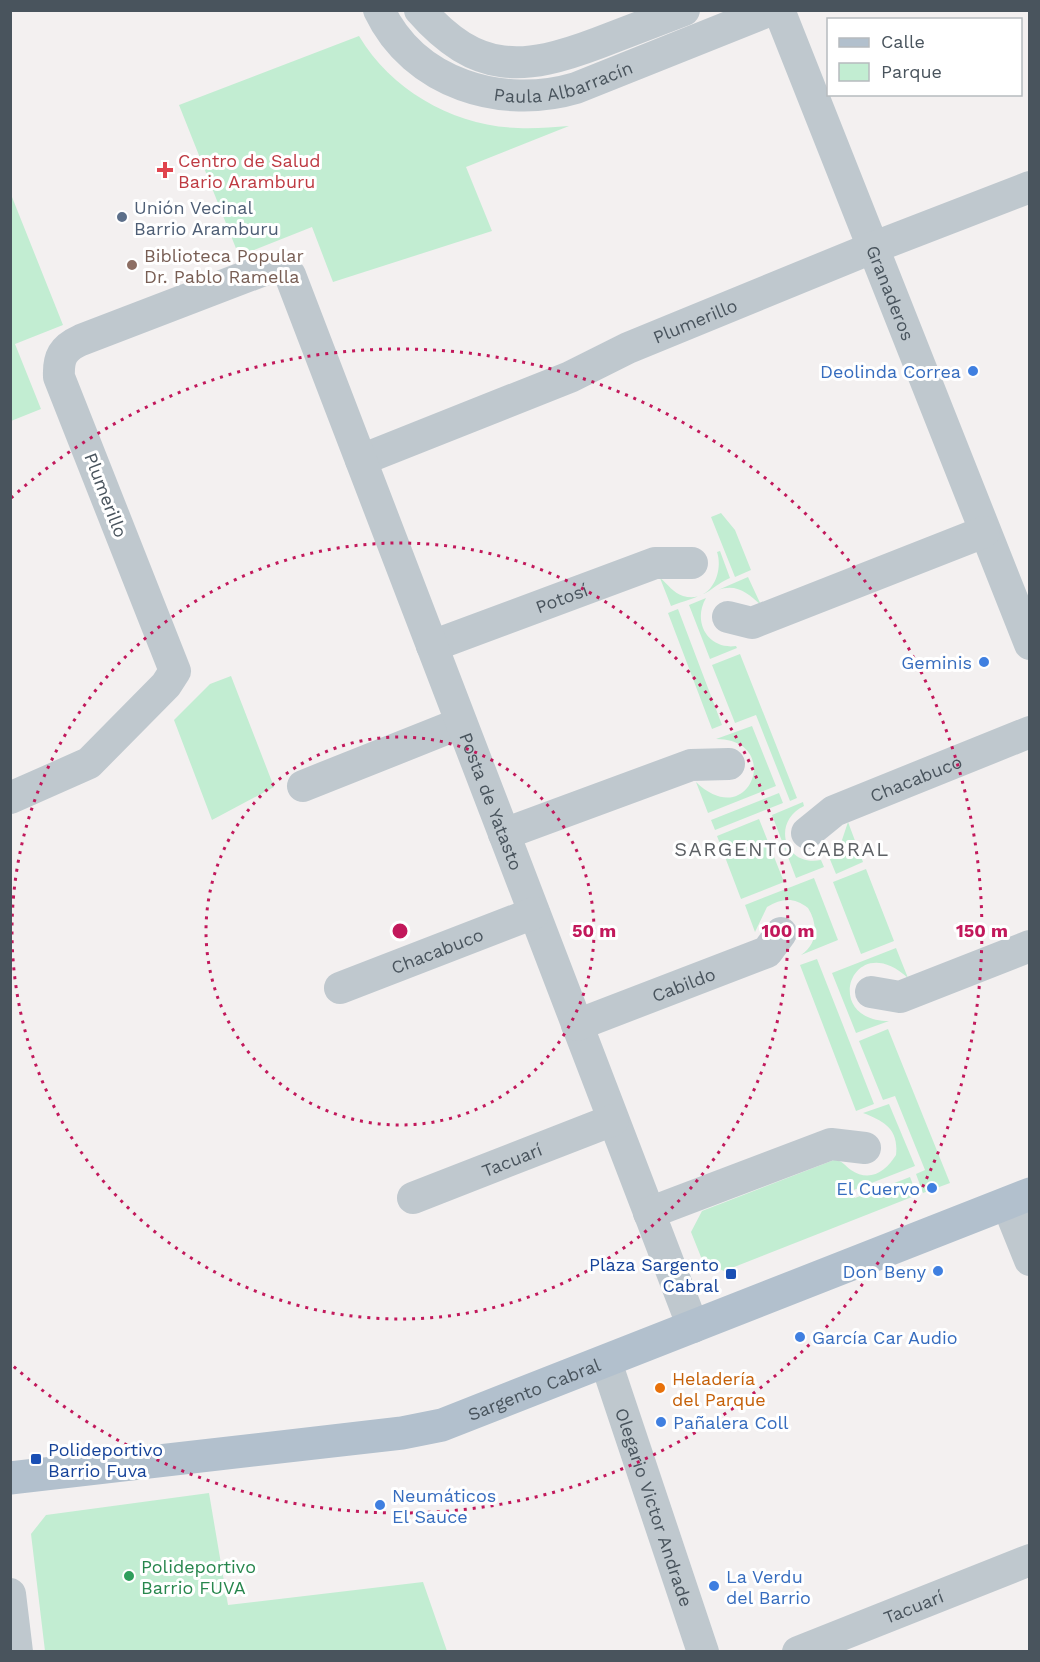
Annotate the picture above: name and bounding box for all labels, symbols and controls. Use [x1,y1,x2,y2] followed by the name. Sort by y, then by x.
[827,18,1022,96] legend
[881,31,925,52] text: Calle
[493,56,635,106] street label: Paula Albarracín
[881,61,942,82] text: Parque
[178,150,321,192] place label: Centro de Salud Bario Aramburu
[156,161,174,179] marker: Centro de Salud Bario Aramburu
[134,197,279,239] place label: Unión Vecinal Barrio Aramburu
[115,210,129,224] marker: Unión Vecinal Barrio Aramburu
[863,242,919,343] street label: Granaderos
[144,245,304,287] place label: Biblioteca Popular Dr. Pablo Ramella
[125,258,139,272] marker: Biblioteca Popular Dr. Pablo Ramella
[650,294,740,347] street label: Plumerillo
[820,361,961,382] place label: Deolinda Correa
[966,364,980,378] marker: Deolinda Correa
[80,450,132,540] street label: Plumerillo
[532,579,591,617] street label: Potosí
[901,652,972,673] place label: Geminis
[977,655,991,669] marker: Geminis
[456,729,527,873] street label: Posta de Yatasto
[867,750,965,806] street label: Chacabuco
[674,837,890,861] district label: SARGENTO CABRAL
[572,920,616,941] text: 50 m
[761,920,815,941] text: 100 m
[956,920,1008,941] text: 150 m
[390,921,410,941] centre of rings
[388,923,486,978] street label: Chacabuco
[649,962,718,1006] street label: Cabildo
[479,1138,545,1181] street label: Tacuarí
[836,1178,920,1199] place label: El Cuervo
[925,1181,939,1195] marker: El Cuervo
[589,1254,719,1296] place label: Plaza Sargento Cabral
[843,1261,927,1282] place label: Don Beny
[931,1264,945,1278] marker: Don Beny
[724,1267,738,1281] marker: Plaza Sargento Cabral
[812,1327,958,1348] place label: García Car Audio
[793,1330,807,1344] marker: García Car Audio
[465,1353,604,1424] street label: Sargento Cabral
[672,1368,766,1410] place label: Heladería del Parque
[653,1381,667,1395] marker: Heladería del Parque
[612,1405,698,1609] street label: Olegario Victor Andrade
[673,1412,789,1433] place label: Pañalera Coll
[654,1415,668,1429] marker: Pañalera Coll
[48,1439,163,1481] place label: Polideportivo Barrio Fuva
[29,1452,43,1466] marker: Polideportivo Barrio Fuva
[392,1485,496,1527] place label: Neumáticos El Sauce
[373,1498,387,1512] marker: Neumáticos El Sauce
[141,1556,256,1598] place label: Polideportivo Barrio FUVA
[726,1566,811,1608] place label: La Verdu del Barrio
[122,1569,136,1583] marker: Polideportivo Barrio FUVA
[707,1579,721,1593] marker: La Verdu del Barrio
[880,1585,947,1628] street label: Tacuarí

